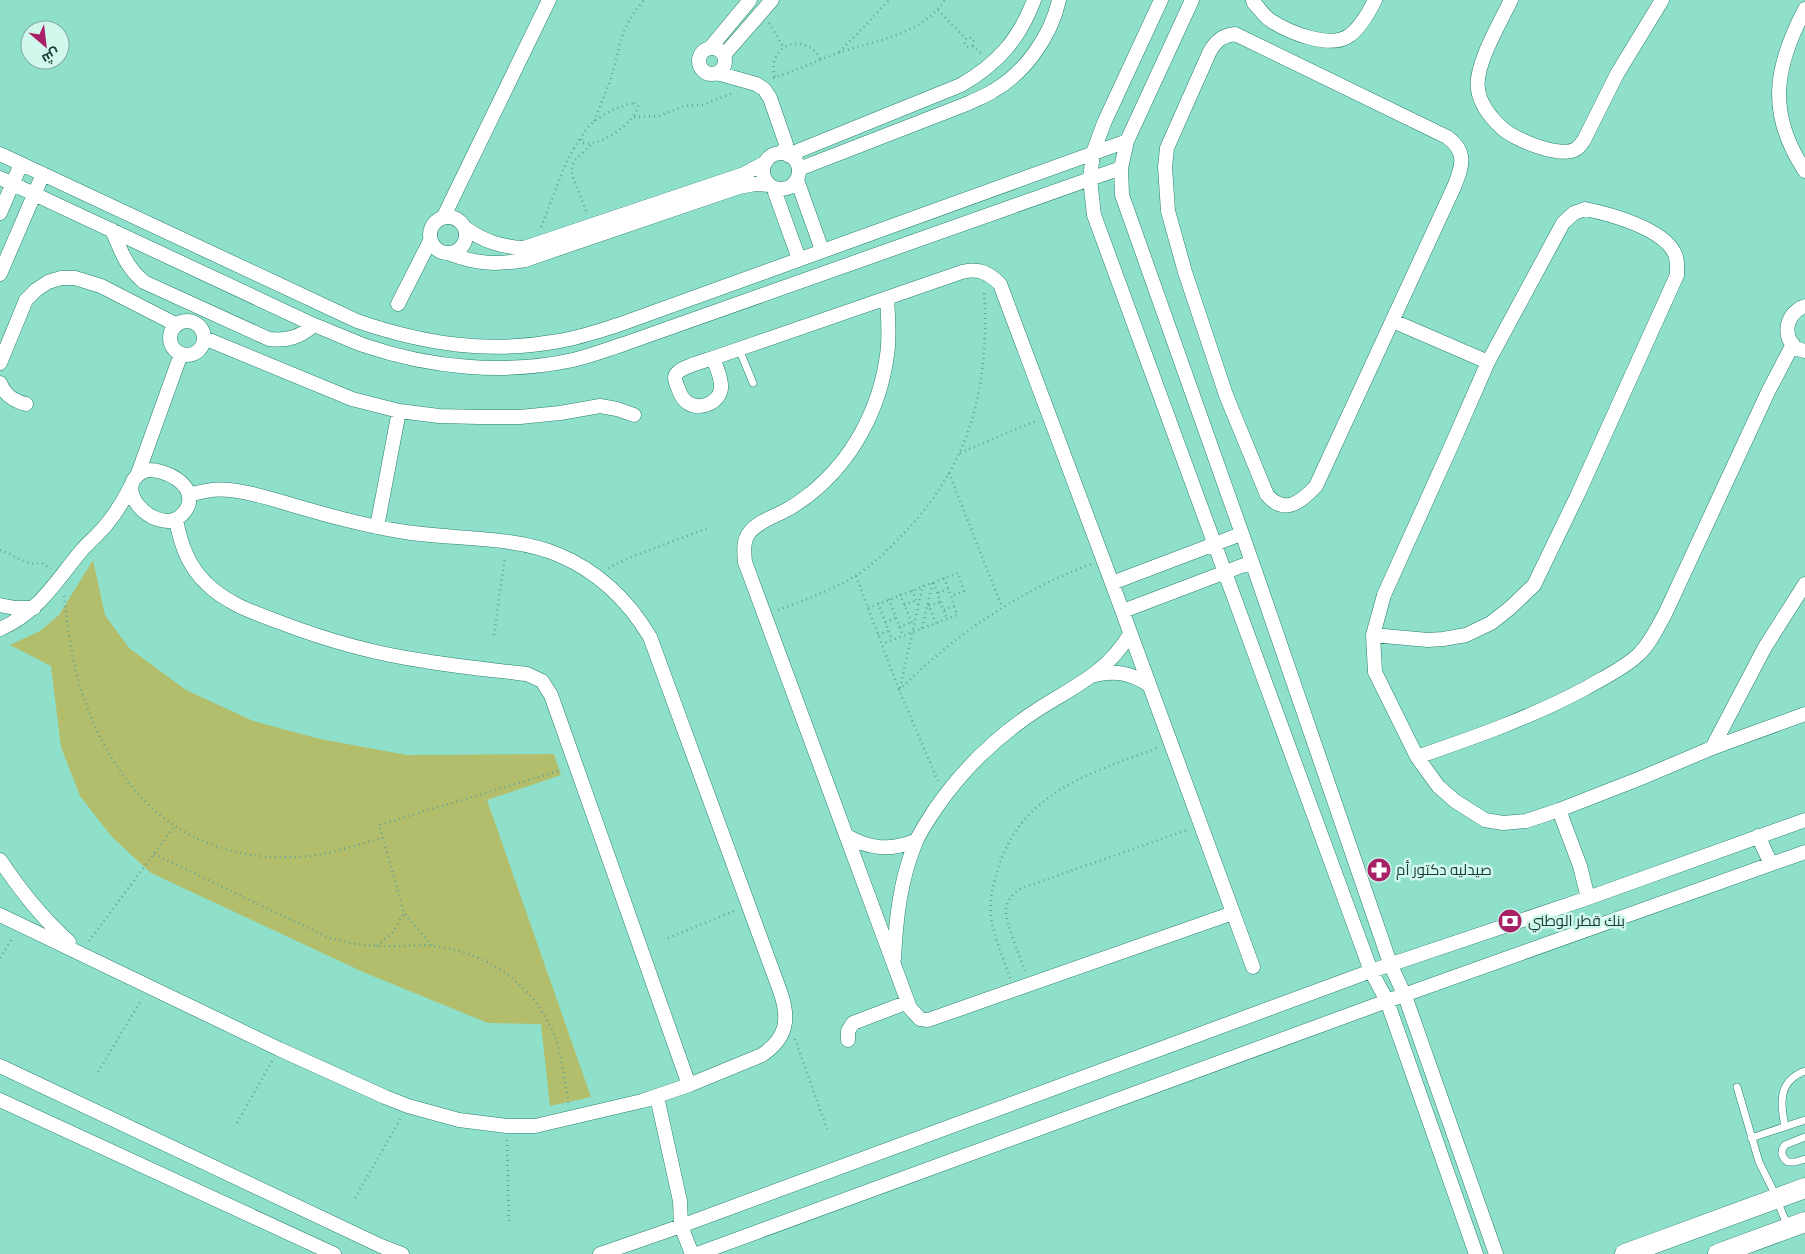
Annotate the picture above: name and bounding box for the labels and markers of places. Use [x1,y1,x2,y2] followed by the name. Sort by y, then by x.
[1366,857,1392,883] pharmacy icon: صيدليه دكتور أم
[1396,860,1492,880] place label: صيدليه دكتور أم
[1497,908,1523,934] bank icon: بنك قطر الوطني
[1528,912,1625,933] place label: بنك قطر الوطني

